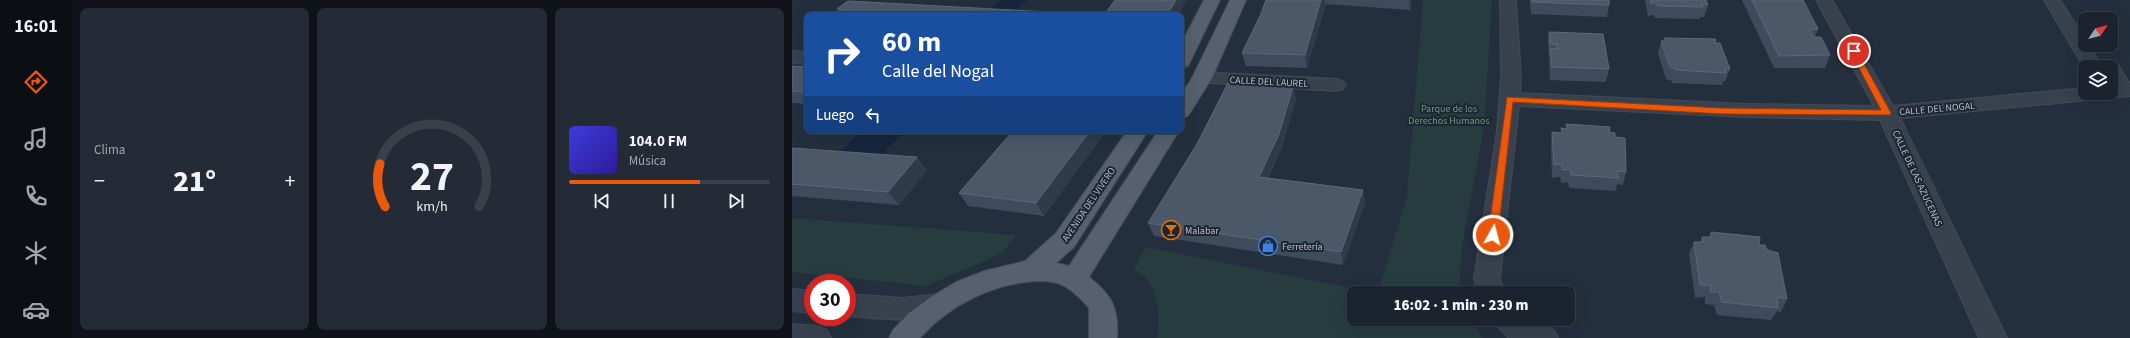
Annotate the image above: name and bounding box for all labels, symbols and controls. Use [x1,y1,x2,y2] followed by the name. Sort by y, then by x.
[2078,12,2118,52] north arrow
[2078,12,2118,100] map controls
[14,14,58,39] text: 16:01
[882,22,941,62] text: 60 m
[816,28,868,80] icon: right
[1837,34,1871,68] pin
[1843,40,1865,62] icon: arrive
[882,59,994,84] text: Calle del Nogal
[2078,60,2118,100] button: layers
[22,68,50,96] icon: directions
[1229,73,1309,91] street label: CALLE DEL LAUREL
[1899,99,1976,119] street label: CALLE DEL NOGAL
[1408,102,1490,128] park label: Parque de los Derechos Humanos
[862,104,884,126] icon: left
[816,105,854,126] text: Luego
[22,125,50,153] icon: music
[1889,128,1946,229] street label: CALLE DE LAS AZUCENAS
[629,131,687,152] text: 104.0 FM
[94,141,125,159] text: Clima
[410,147,454,207] text: 27
[629,152,666,170] text: Música
[173,160,216,203] text: 21°
[1059,164,1119,245] street label: AVENIDA DEL VIVERO
[94,165,105,197] text: −
[284,165,295,197] text: +
[22,182,50,210] icon: phone
[591,190,613,212] icon: previous
[658,190,680,212] icon: pause
[725,190,747,212] icon: next
[416,196,448,217] text: km/h
[1472,214,1514,256] position arrow
[1160,219,1182,241] bar icon: Malabar
[1185,224,1219,238] place label: Malabar
[1257,235,1279,257] shop icon: Ferretería
[22,239,50,267] icon: climate
[1282,240,1323,254] place label: Ferretería
[804,274,856,326] speed limit sign: 30
[1394,295,1528,316] text: 16:02 · 1 min · 230 m
[22,296,50,324] icon: car

